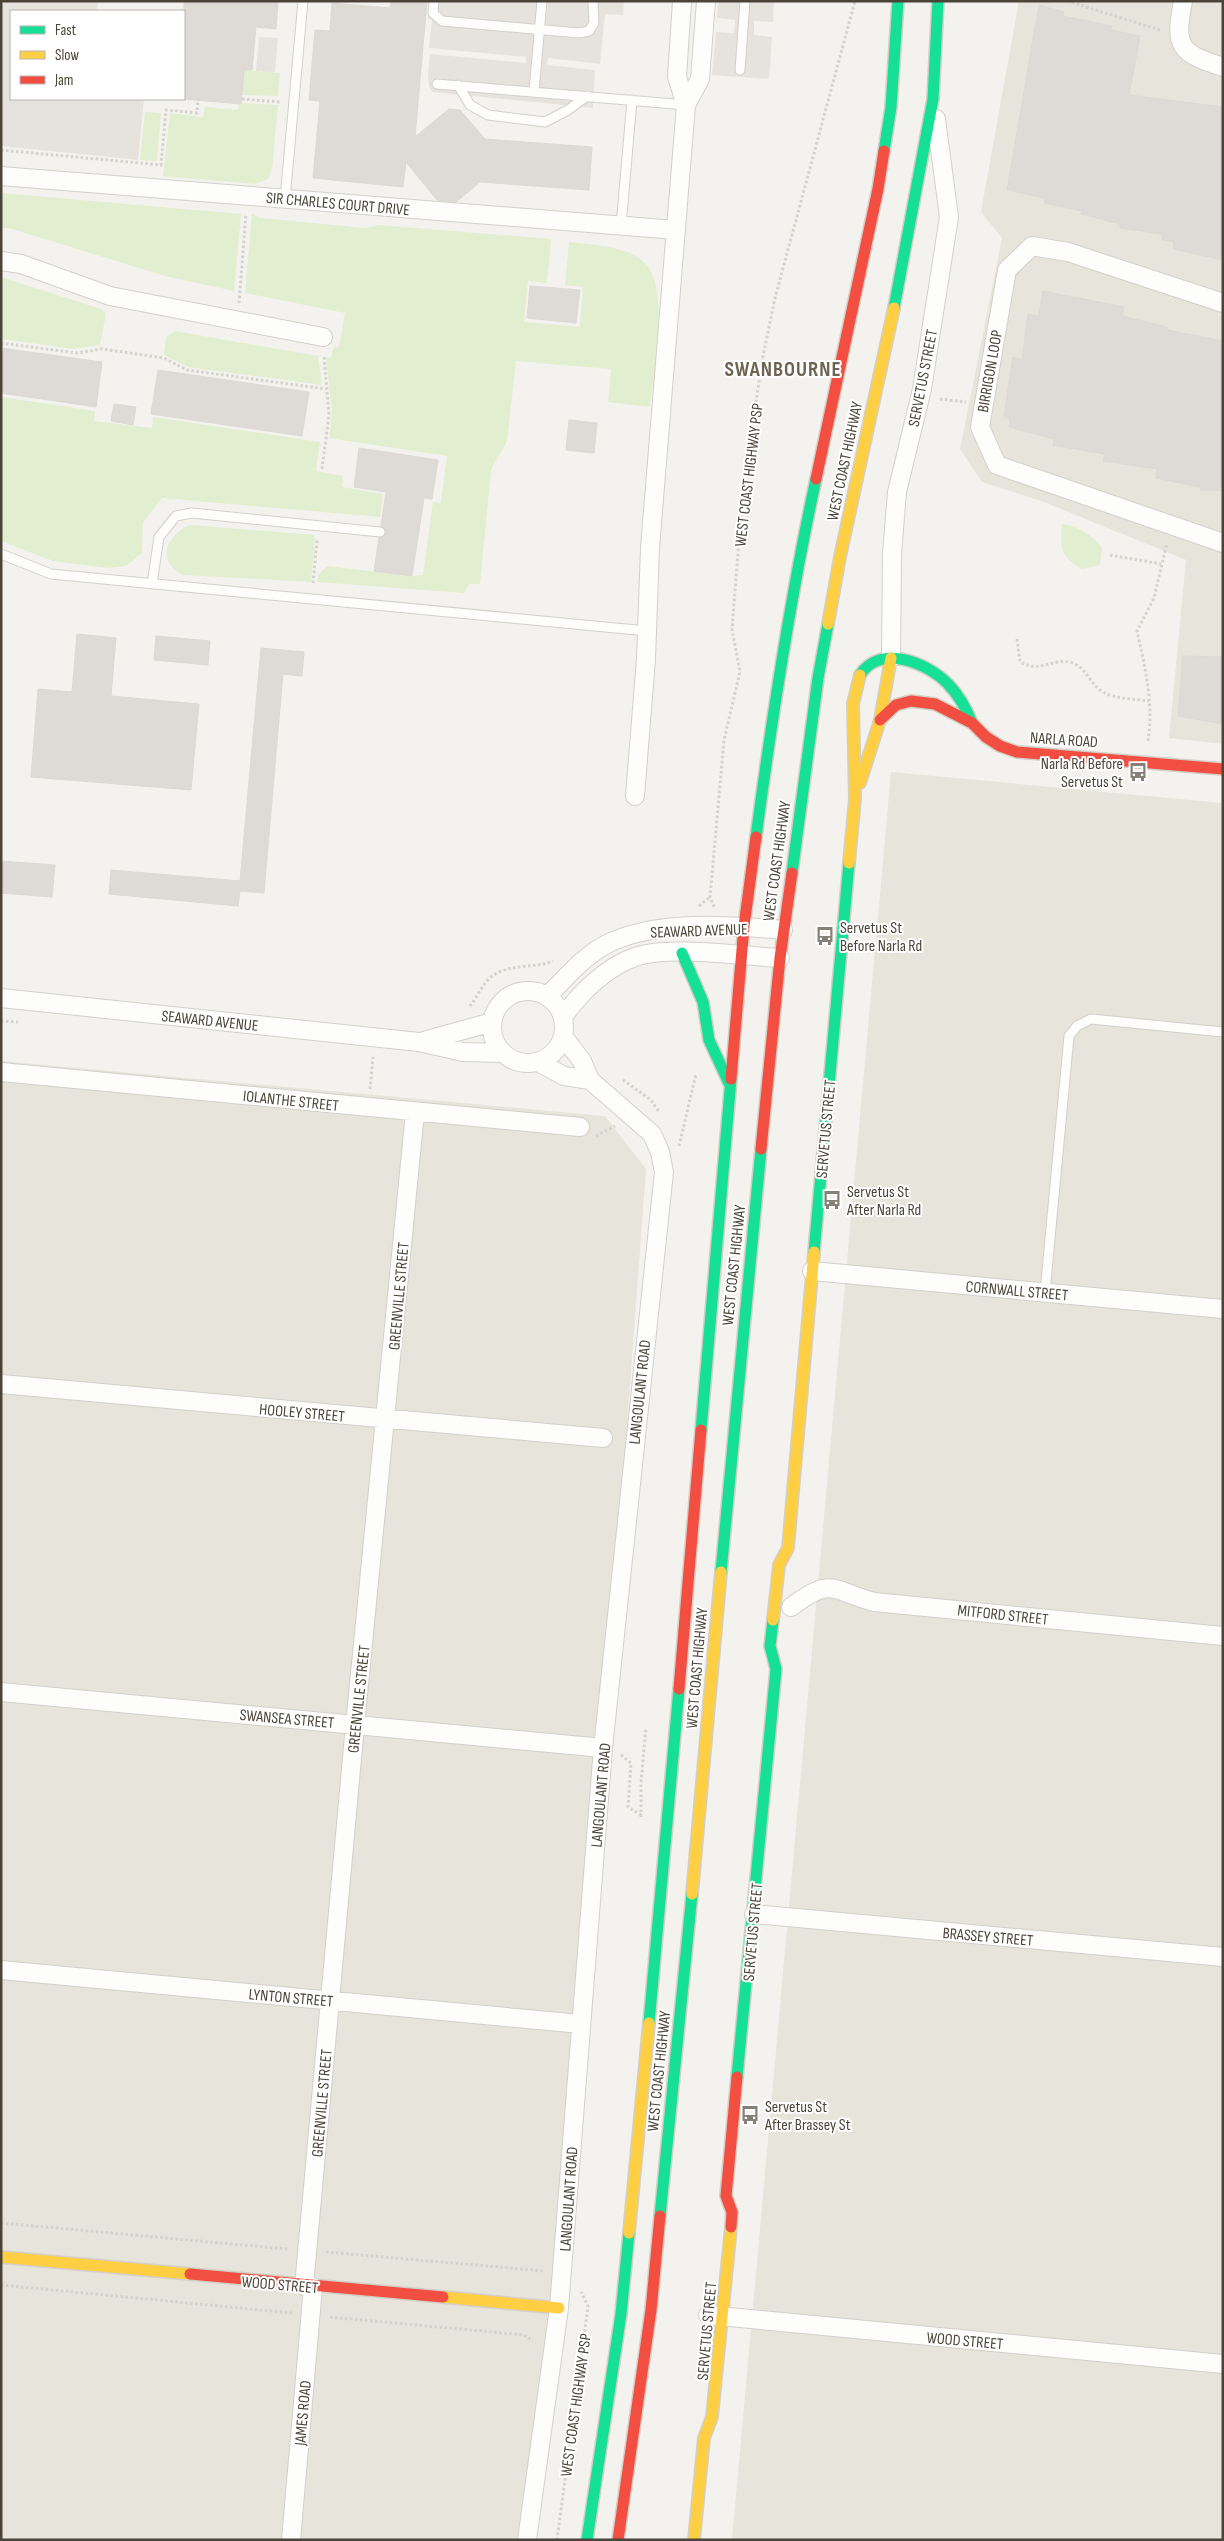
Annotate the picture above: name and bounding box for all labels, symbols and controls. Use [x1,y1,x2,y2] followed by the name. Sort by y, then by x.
[10,10,185,100] legend
[55,21,77,40] text: Fast
[55,46,79,65] text: Slow
[54,71,73,90] text: Jam
[265,189,410,220] street label: SIR CHARLES COURT DRIVE
[905,328,942,429] street label: SERVETUS STREET
[974,328,1007,414] street label: BIRRIGON LOOP
[724,357,842,382] district label: SWANBOURNE
[824,400,867,523] street label: WEST COAST HIGHWAY
[731,402,768,548] street label: WEST COAST HIGHWAY PSP
[1029,729,1098,752] street label: NARLA ROAD
[1041,755,1123,792] place label: Narla Rd Before Servetus St
[1127,761,1149,783] bus stop icon: Narla Rd Before Servetus St
[760,800,795,923] street label: WEST COAST HIGHWAY
[840,919,922,956] place label: Servetus St Before Narla Rd
[650,920,748,943] street label: SEAWARD AVENUE
[814,925,836,947] bus stop icon: Servetus St Before Narla Rd
[160,1007,259,1036] street label: SEAWARD AVENUE
[813,1079,840,1179] street label: SERVETUS STREET
[242,1087,340,1116] street label: IOLANTHE STREET
[846,1183,921,1220] place label: Servetus St After Narla Rd
[821,1189,843,1211] bus stop icon: Servetus St After Narla Rd
[719,1204,750,1326] street label: WEST COAST HIGHWAY
[385,1241,414,1351] street label: GREENVILLE STREET
[965,1278,1069,1305] street label: CORNWALL STREET
[626,1339,655,1445] street label: LANGOULANT ROAD
[258,1400,346,1427] street label: HOOLEY STREET
[956,1601,1050,1630] street label: MITFORD STREET
[683,1607,712,1729] street label: WEST COAST HIGHWAY
[344,1644,375,1754] street label: GREENVILLE STREET
[239,1706,335,1733] street label: SWANSEA STREET
[587,1742,616,1848] street label: LANGOULANT ROAD
[740,1882,767,1982] street label: SERVETUS STREET
[942,1924,1034,1951] street label: BRASSEY STREET
[248,1985,334,2012] street label: LYNTON STREET
[644,2010,675,2132] street label: WEST COAST HIGHWAY
[308,2048,337,2158] street label: GREENVILLE STREET
[764,2098,851,2135] place label: Servetus St After Brassey St
[739,2104,761,2126] bus stop icon: Servetus St After Brassey St
[556,2146,583,2252] street label: LANGOULANT ROAD
[241,2273,319,2298] street label: WOOD STREET
[694,2281,721,2381] street label: SERVETUS STREET
[926,2329,1004,2354] street label: WOOD STREET
[557,2332,596,2478] street label: WEST COAST HIGHWAY PSP
[291,2380,316,2448] street label: JAMES ROAD

